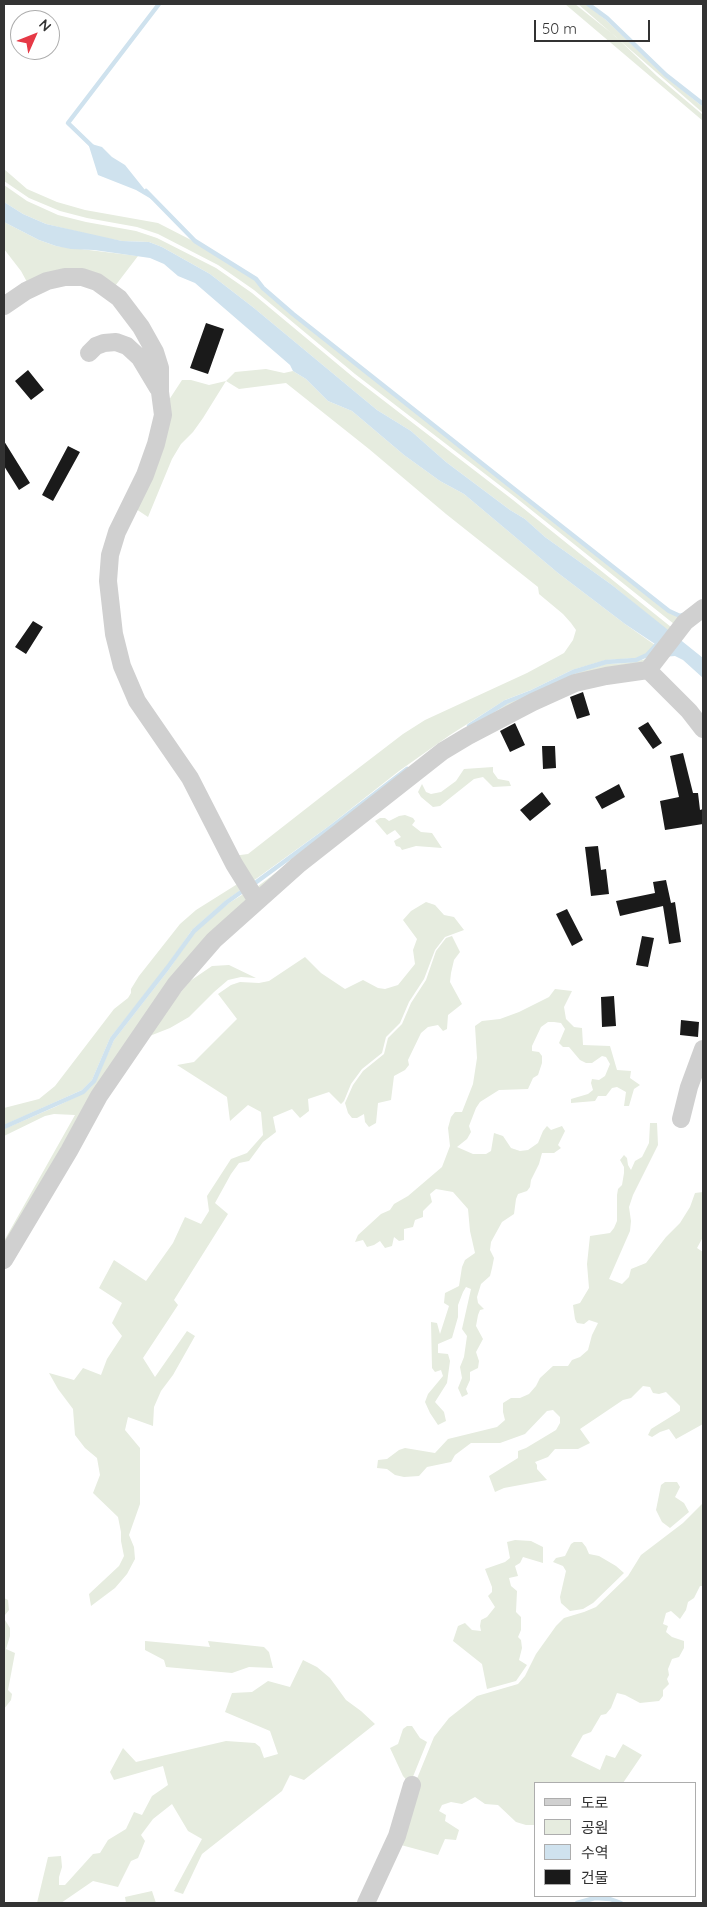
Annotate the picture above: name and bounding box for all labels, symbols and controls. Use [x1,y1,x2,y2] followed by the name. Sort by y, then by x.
[10,10,60,60] north arrow
[537,10,653,42] scale bar
[35,15,55,35] text: N
[542,19,577,38] text: 50 m
[534,1782,697,1897] legend
[581,1793,609,1812] text: 도로
[581,1818,609,1837] text: 공원
[581,1843,609,1862] text: 수역
[581,1868,609,1887] text: 건물

